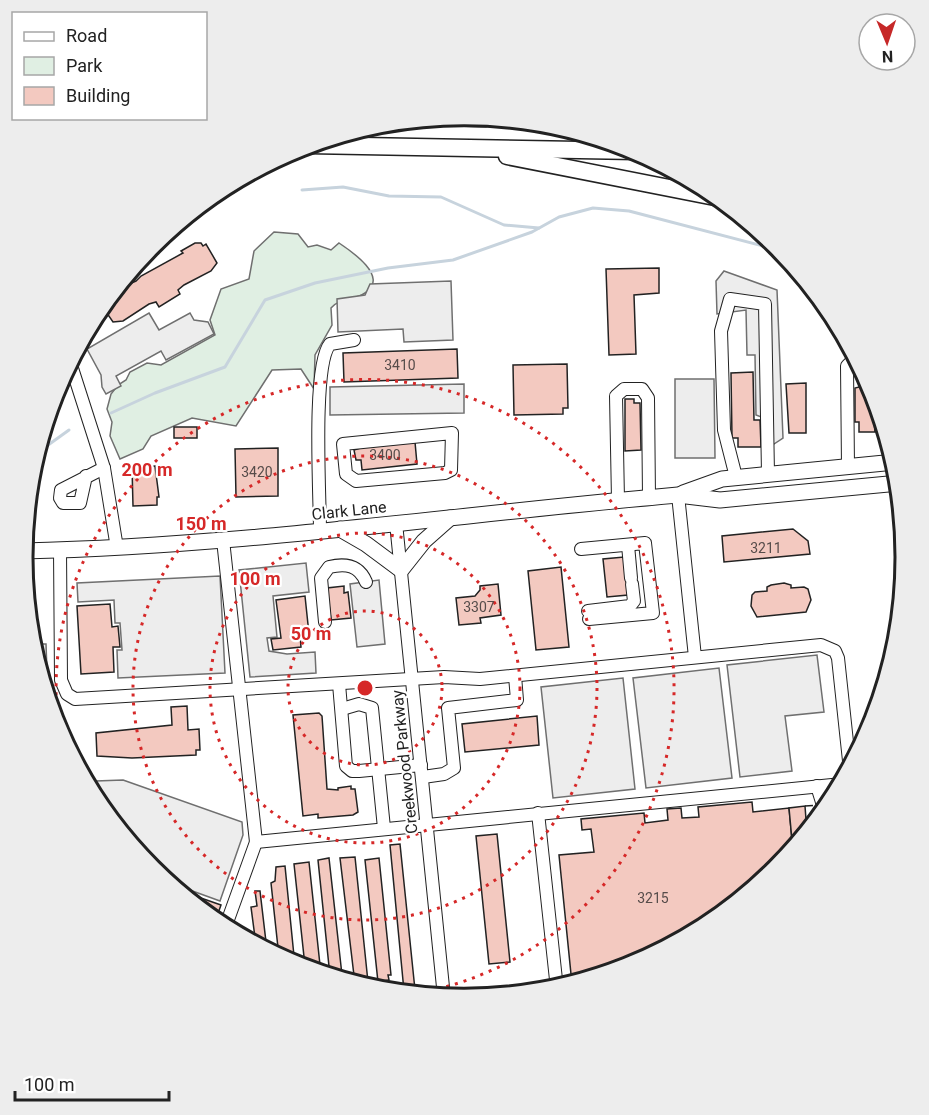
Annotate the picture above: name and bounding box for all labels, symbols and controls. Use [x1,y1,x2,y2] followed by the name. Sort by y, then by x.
[12,12,207,120] legend
[857,12,917,72] north arrow
[66,25,107,46] text: Road
[882,47,893,66] text: N
[66,55,103,76] text: Park
[66,85,130,106] text: Building
[384,357,416,373] house number: 3410
[369,447,401,463] house number: 3400
[121,459,173,480] text: 200 m
[241,464,273,480] house number: 3420
[311,497,387,524] street label: Clark Lane
[175,513,227,534] text: 150 m
[750,540,782,556] house number: 3211
[229,568,281,589] text: 100 m
[463,599,495,615] house number: 3307
[291,623,331,644] text: 50 m
[355,678,375,698] centre of rings
[387,689,421,835] street label: Creekwood Parkway
[637,890,669,906] house number: 3215
[15,1064,170,1102] scale bar
[24,1074,75,1095] text: 100 m

